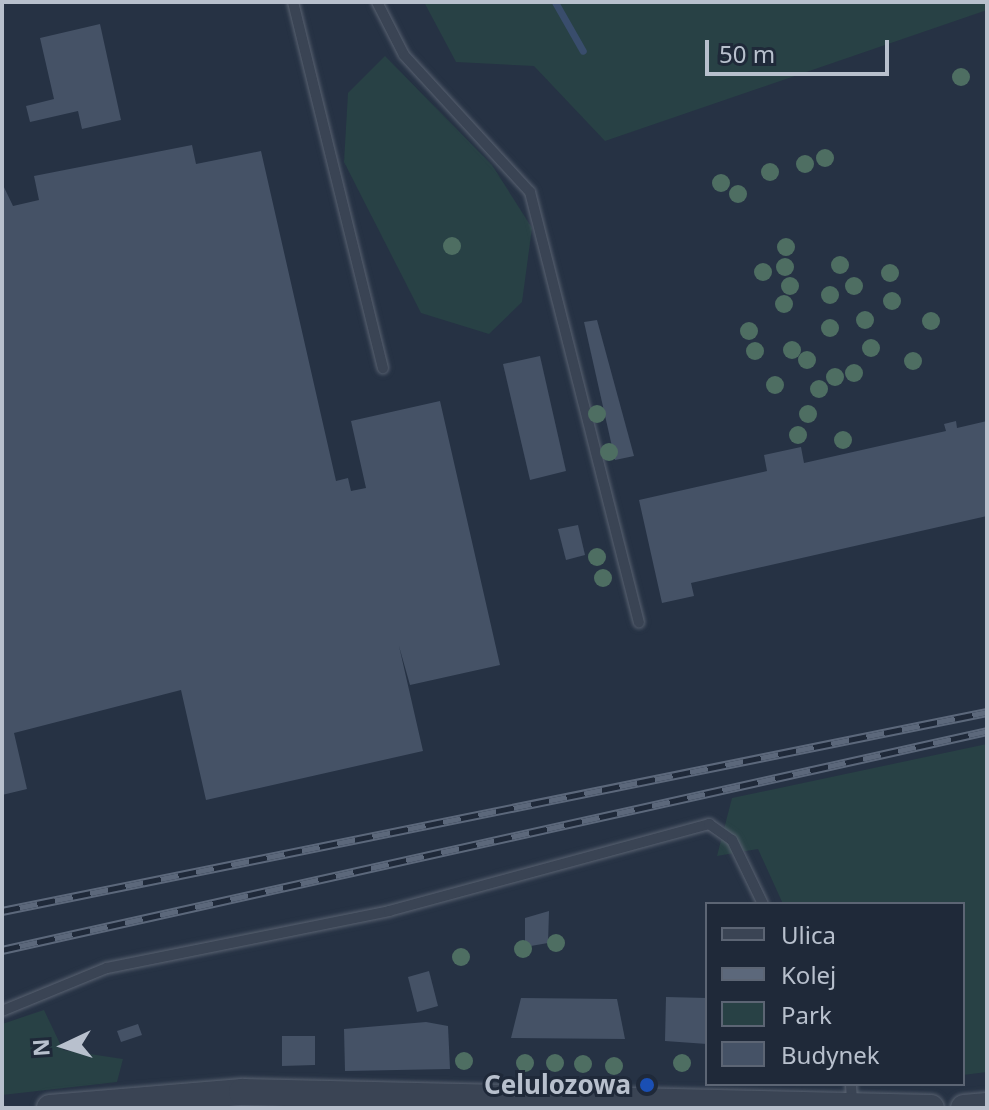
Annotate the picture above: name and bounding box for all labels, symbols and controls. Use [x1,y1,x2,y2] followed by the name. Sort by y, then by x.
[709,24,893,74] scale bar
[719,37,775,70] text: 50 m
[705,902,965,1086] legend
[781,918,836,951] text: Ulica
[781,958,836,991] text: Kolej
[781,998,832,1031] text: Park
[24,1006,104,1086] north arrow
[24,1038,56,1058] text: N
[781,1038,880,1071] text: Budynek
[484,1069,631,1101] place label: Celulozowa
[638,1076,656,1094] marker: Celulozowa

